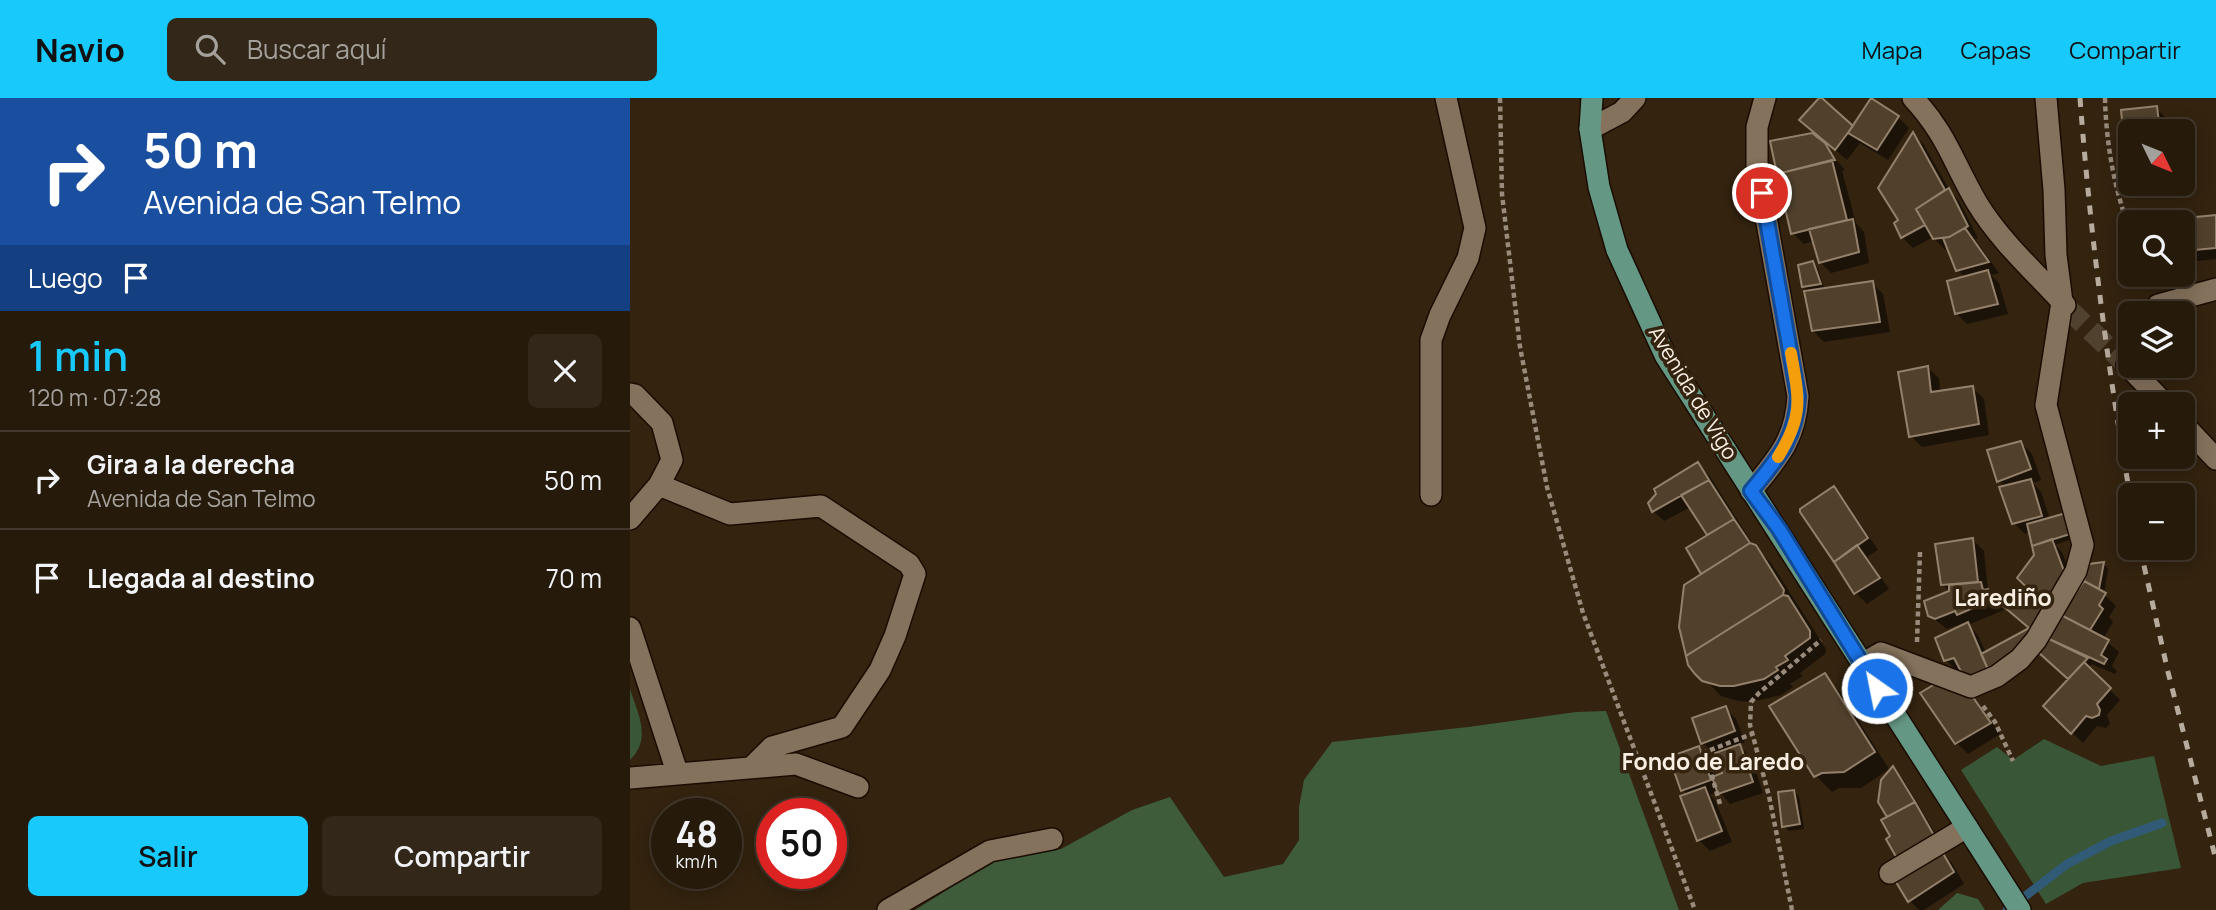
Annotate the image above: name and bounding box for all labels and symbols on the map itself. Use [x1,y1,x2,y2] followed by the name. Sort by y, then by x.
[2118,119,2194,196] north arrow
[1732,163,1792,223] pin
[1643,320,1745,465] street label: Avenida de Vigo
[1954,581,2052,613] district label: Larediño
[1840,651,1914,725] position arrow
[1622,745,1804,777] district label: Fondo de Laredo
[756,798,847,889] speed limit sign: 50

